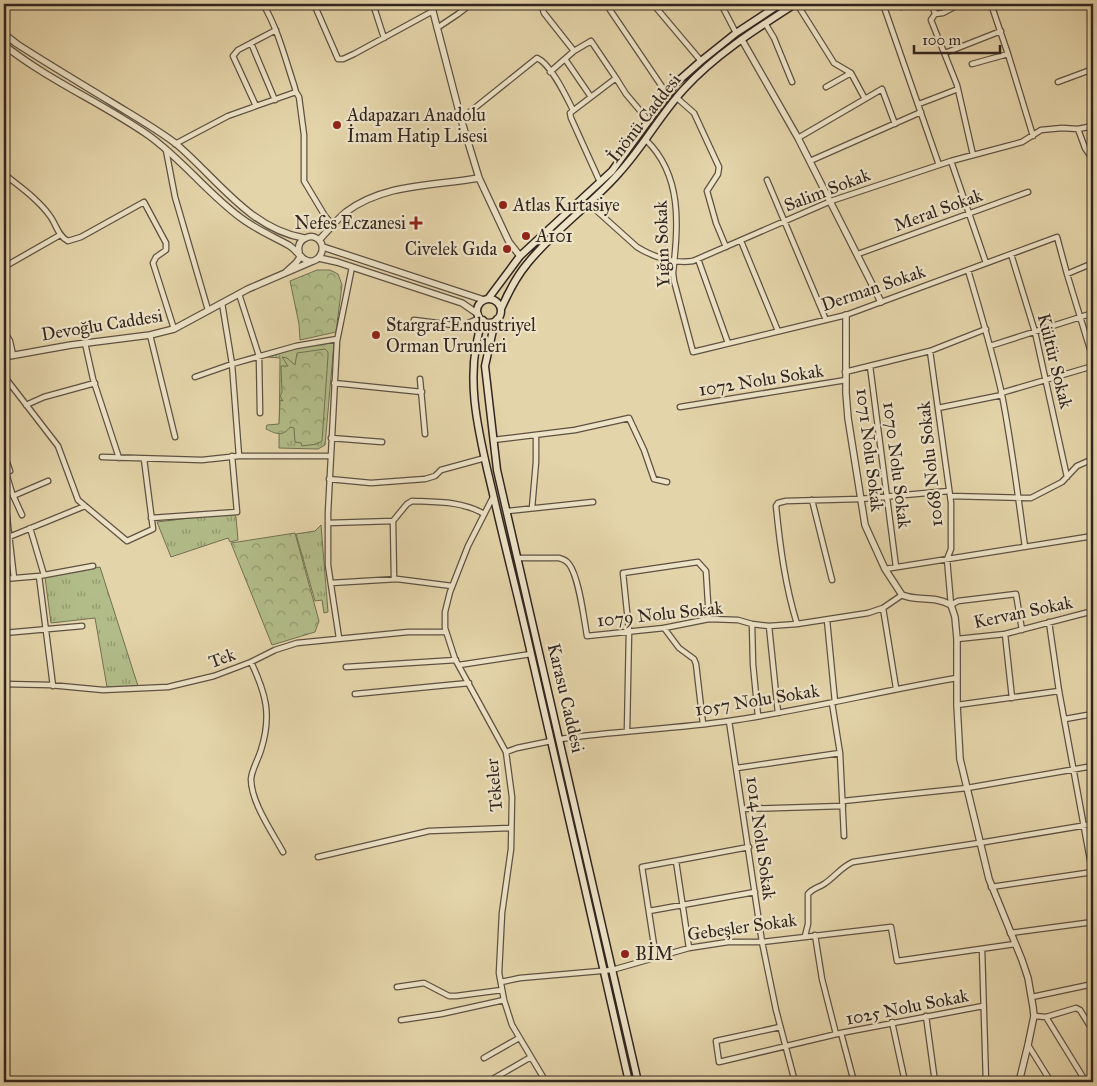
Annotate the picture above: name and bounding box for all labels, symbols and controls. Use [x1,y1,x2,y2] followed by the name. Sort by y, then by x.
[914,22,1001,54] scale bar
[922,31,962,49] text: 100 m
[602,69,686,167] street label: İnönü Caddesi
[346,104,488,147] place label: Adapazarı Anadolu İmam Hatip Lisesi
[331,119,343,131] marker: Adapazarı Anadolu İmam Hatip Lisesi
[781,163,874,216] street label: Salim Sokak
[891,184,986,236] street label: Meral Sokak
[512,194,620,216] place label: Atlas Kırtasiye
[497,199,509,211] marker: Atlas Kırtasiye
[649,199,676,288] street label: Yığın Sokak
[295,212,406,234] place label: Nefes Eczanesi
[410,217,422,229] marker: Nefes Eczanesi
[535,225,573,247] place label: A101
[520,230,532,242] marker: A101
[405,238,497,260] place label: Civelek Gıda
[501,243,513,255] marker: Civelek Gıda
[818,260,929,316] street label: Derman Sokak
[40,305,165,346] street label: Devoğlu Caddesi
[1033,311,1078,411] street label: Kültür Sokak
[386,314,536,357] place label: Stargraf Endustriyel Orman Urunleri
[370,329,382,341] marker: Stargraf Endustriyel Orman Urunleri
[697,359,826,401] street label: 1072 Nolu Sokak
[852,387,889,514] street label: 1071 Nolu Sokak
[912,399,948,528] street label: 1068 Nolu Sokak
[878,400,916,530] street label: 1070 Nolu Sokak
[971,591,1075,633] street label: Kervan Sokak
[596,596,725,632] street label: 1079 Nolu Sokak
[543,641,589,755] street label: Karasu Caddesi
[206,643,239,673] street label: Tek
[693,679,821,721] street label: 1057 Nolu Sokak
[481,757,507,812] street label: Tekeler
[741,775,781,902] street label: 1014 Nolu Sokak
[686,908,799,946] street label: Gebeşler Sokak
[635,942,673,965] place label: BİM
[619,948,631,960] marker: BİM
[844,984,971,1030] street label: 1025 Nolu Sokak

